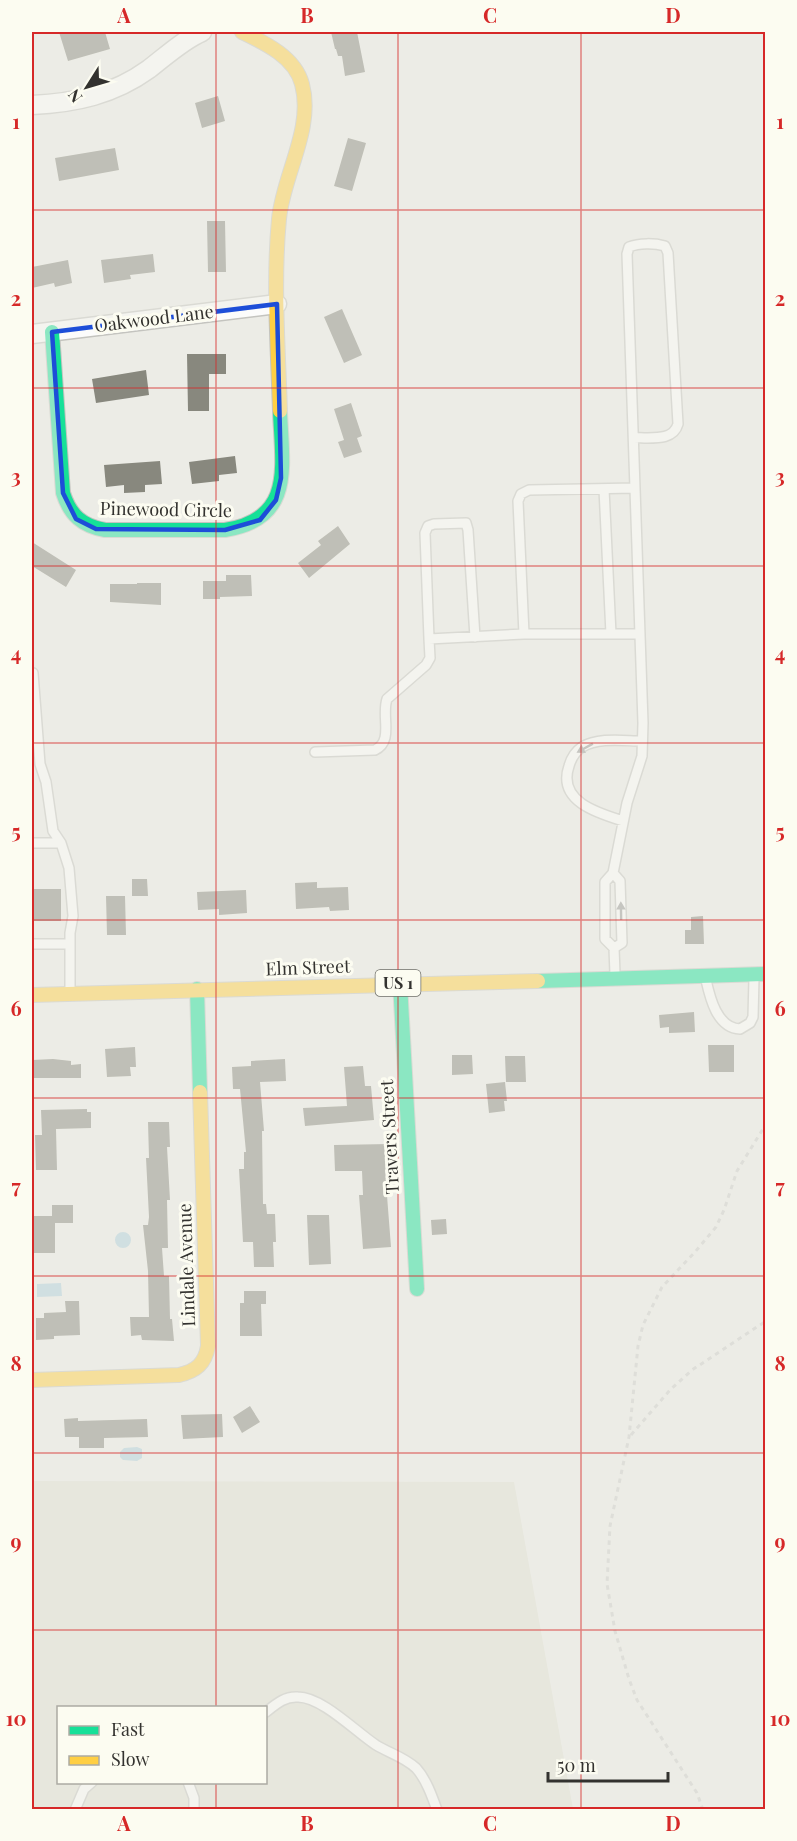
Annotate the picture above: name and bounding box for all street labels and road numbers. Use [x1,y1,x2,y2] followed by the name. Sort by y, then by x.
[93,299,215,337] street label: Oakwood Lane
[100,496,232,522] street label: Pinewood Circle
[265,954,351,980] street label: Elm Street
[376,970,420,996] road number: US 1
[374,1079,404,1195] street label: Travers Street
[172,1203,200,1327] street label: Lindale Avenue

